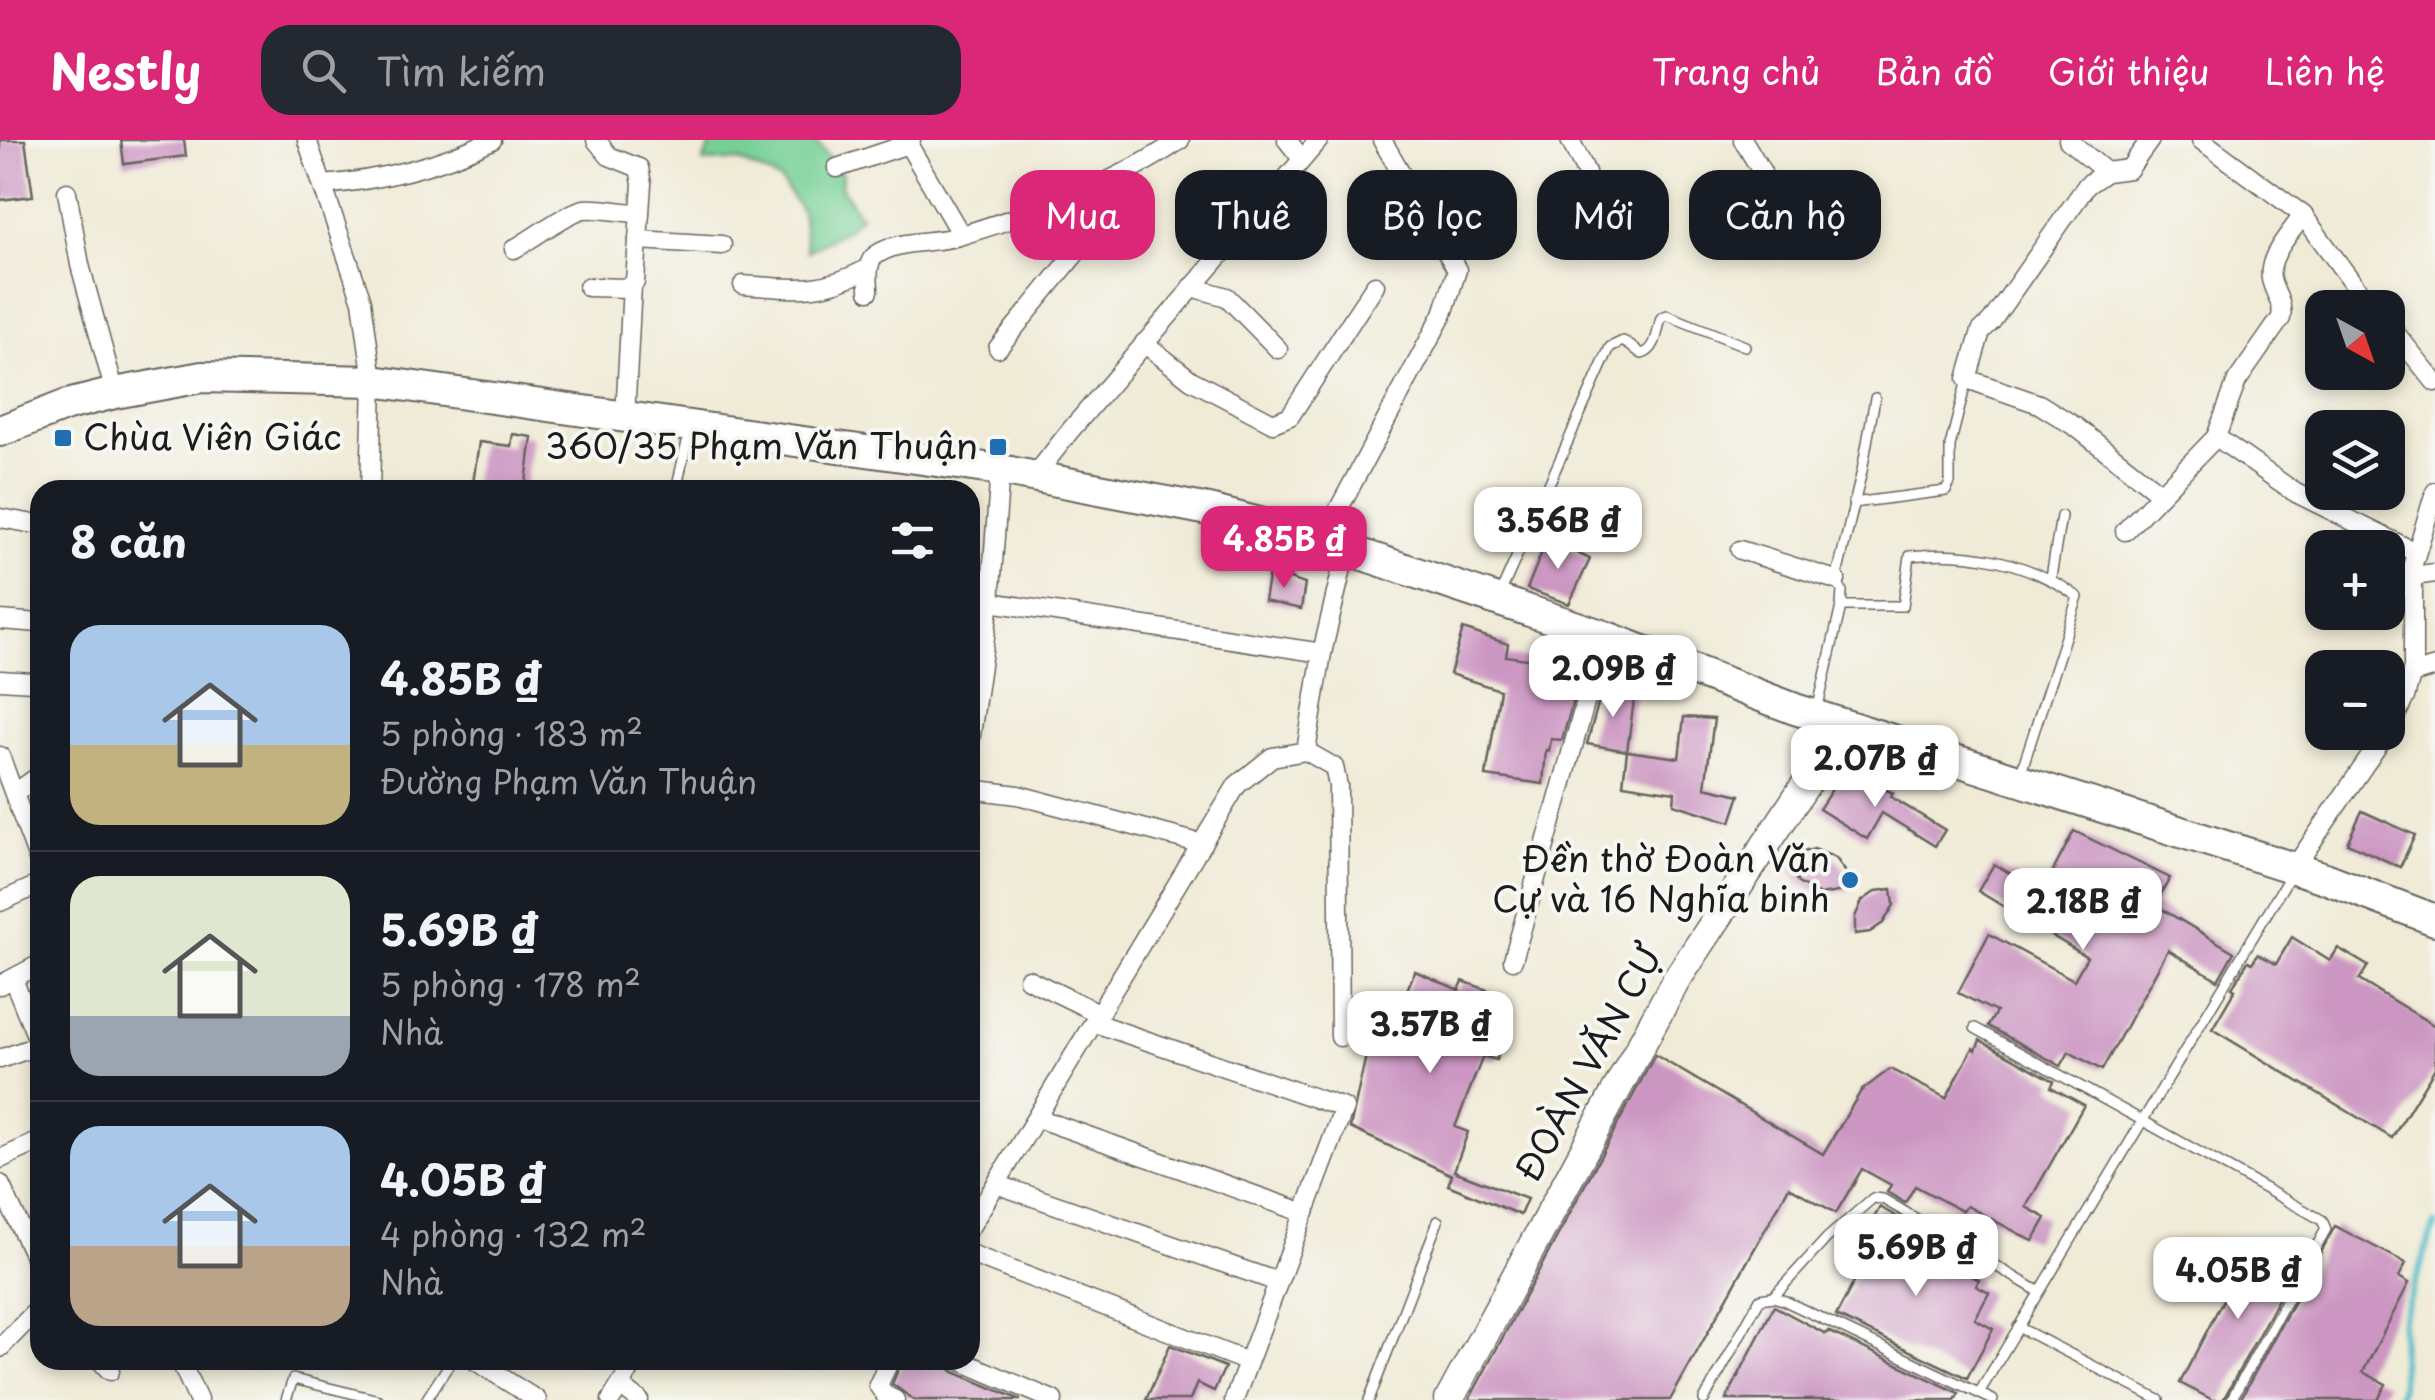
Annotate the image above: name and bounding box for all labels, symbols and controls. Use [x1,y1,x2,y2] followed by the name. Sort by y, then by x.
[261,25,961,115] search box
[50,34,201,106] text: Nestly
[376,42,546,99] text: Tìm kiếm
[296,43,351,98] icon: search
[1652,44,1820,97] text: Trang chủ
[1875,44,1993,97] text: Bản đồ
[2048,44,2210,97] text: Giới thiệu
[2265,44,2385,97] text: Liên hệ
[1010,170,1155,260] chip: Mua
[1175,170,1327,260] chip: Thuê
[1347,170,1517,260] chip: Bộ lọc
[1537,170,1669,260] chip: Mới
[1689,170,1881,260] chip: Căn hộ
[2305,290,2405,390] north arrow
[2305,290,2405,750] map controls
[83,409,341,462] place label: Chùa Viên Giác
[2305,410,2405,510] button: layers
[545,418,978,471] place label: 360/35 Phạm Văn Thuận
[52,427,74,449] marker: Chùa Viên Giác
[987,436,1009,458] marker: 360/35 Phạm Văn Thuận
[1466,487,1650,572] pin: 3.56B ₫
[1496,495,1620,543] text: 3.56B ₫
[1192,506,1376,591] pin: 4.85B ₫
[70,509,187,572] text: 8 căn
[885,513,940,568] icon: filters
[1223,514,1345,562] text: 4.85B ₫
[2305,530,2405,630] button: +
[1521,635,1705,720] pin: 2.09B ₫
[1551,643,1675,691] text: 2.09B ₫
[380,646,541,709] text: 4.85B ₫
[2305,650,2405,750] button: −
[150,665,270,785] icon: home
[380,709,643,757] text: 5 phòng · 183 m²
[1783,725,1967,810] pin: 2.07B ₫
[1813,733,1937,781] text: 2.07B ₫
[380,757,757,805] text: Đường Phạm Văn Thuận
[1492,831,1830,924] place label: Đền thờ Đoàn Văn Cự và 16 Nghĩa binh
[1991,868,2175,953] pin: 2.18B ₫
[1839,869,1861,891] marker: Đền thờ Đoàn Văn Cự và 16 Nghĩa binh
[2026,876,2140,924] text: 2.18B ₫
[380,897,537,960] text: 5.69B ₫
[150,916,270,1036] icon: home
[1500,934,1674,1190] street label: ĐOÀN VĂN CỰ
[380,960,641,1008] text: 5 phòng · 178 m²
[1338,991,1522,1076] pin: 3.57B ₫
[1369,999,1491,1047] text: 3.57B ₫
[380,1008,443,1056] text: Nhà
[380,1147,545,1210] text: 4.05B ₫
[150,1166,270,1286] icon: home
[380,1210,647,1258] text: 4 phòng · 132 m²
[1824,1214,2008,1299] pin: 5.69B ₫
[1856,1222,1976,1270] text: 5.69B ₫
[2146,1237,2330,1322] pin: 4.05B ₫
[2175,1245,2301,1293] text: 4.05B ₫
[380,1258,443,1306] text: Nhà

